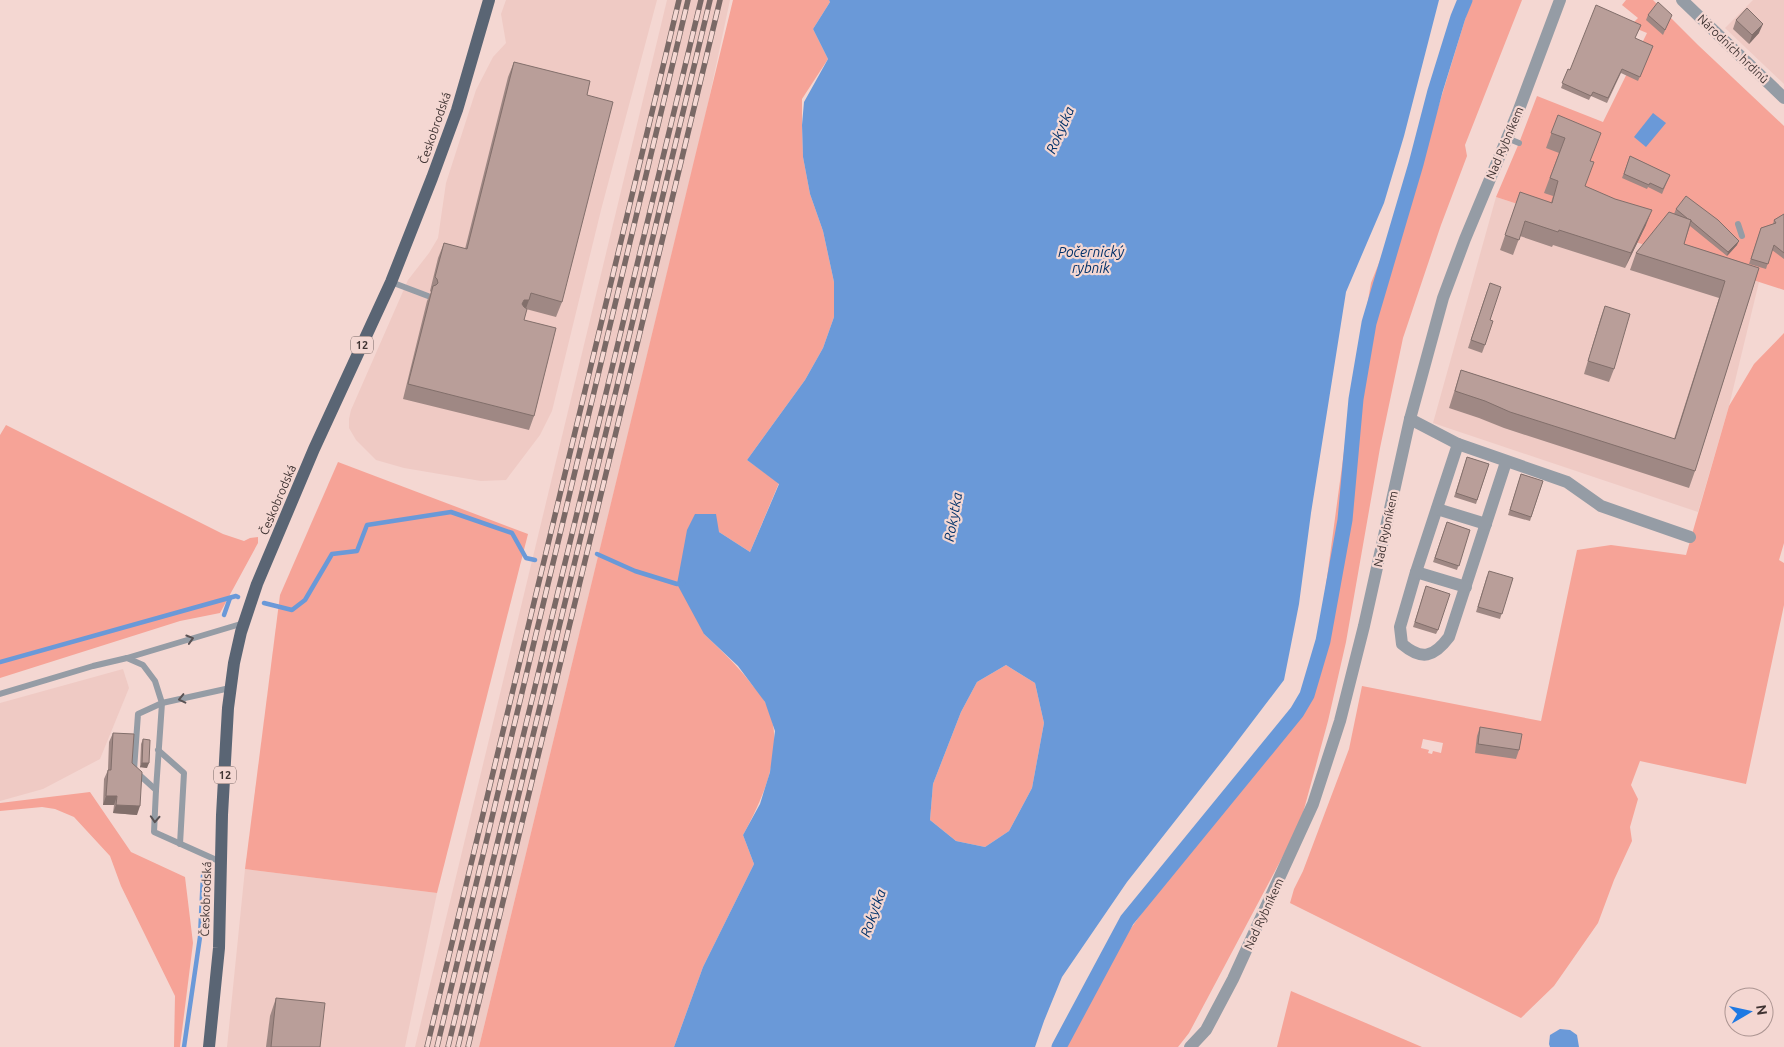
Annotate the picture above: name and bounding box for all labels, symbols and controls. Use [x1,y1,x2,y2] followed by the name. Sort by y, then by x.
[1695,12,1771,86] street label: Národních hrdinů
[416,90,453,165] street label: Českobrodská
[1043,104,1078,156] water label: Rokytka
[1483,105,1526,181] street label: Nad Rybníkem
[1058,244,1125,276] water label: Počernický rybník
[351,336,373,354] road number: 12
[257,463,298,537] street label: Českobrodská
[1371,490,1400,568] street label: Nad Rybníkem
[941,491,965,543] water label: Rokytka
[185,634,194,644] one-way arrow
[178,693,187,704] one-way arrow
[214,766,236,784] road number: 12
[150,816,160,824] one-way arrow
[198,861,213,937] street label: Českobrodská
[1241,876,1286,952] street label: Nad Rybníkem
[857,887,889,939] water label: Rokytka
[1724,987,1774,1037] north arrow
[1753,1004,1771,1016] text: N

